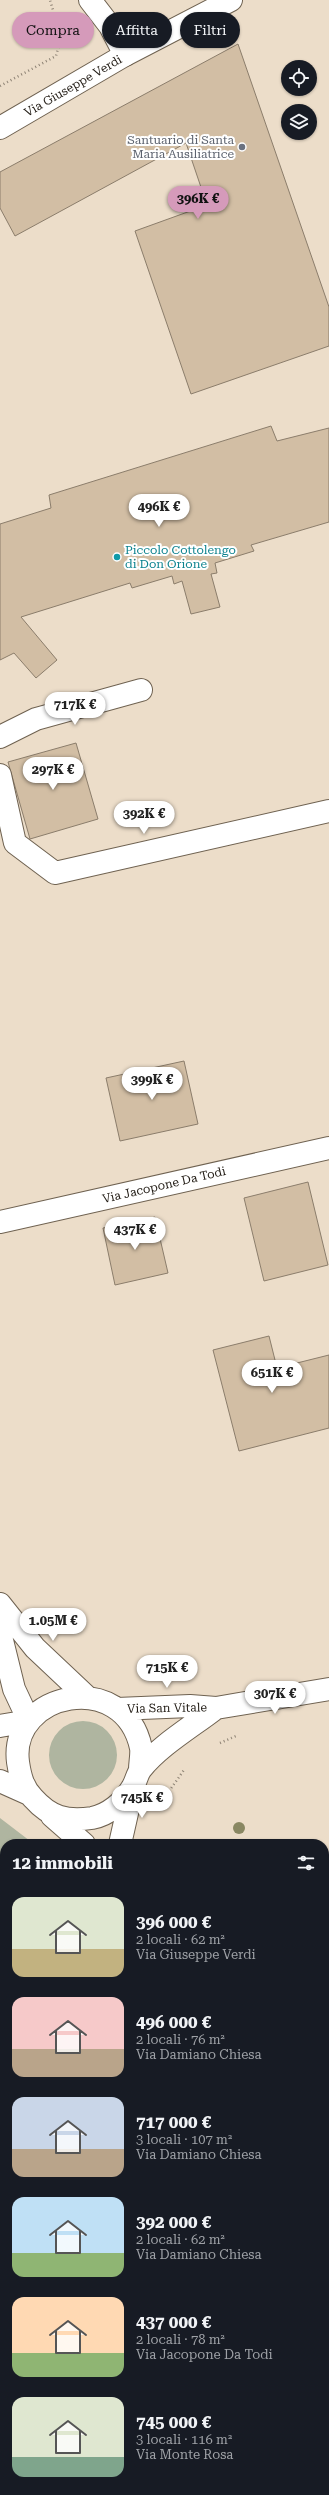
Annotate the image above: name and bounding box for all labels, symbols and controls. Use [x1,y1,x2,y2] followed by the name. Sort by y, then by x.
[12,12,94,48] chip: Compra
[102,12,172,48] chip: Affitta
[180,12,240,48] chip: Filtri
[22,52,125,120] street label: Via Giuseppe Verdi
[281,60,317,140] map controls
[281,60,317,96] button: locate
[281,104,317,140] button: layers
[127,133,234,161] place label: Santuario di Santa Maria Ausiliatrice
[237,142,247,152] marker: Santuario di Santa Maria Ausiliatrice
[165,186,231,220] pin: 396K €
[177,191,219,206] text: 396K €
[126,494,192,528] pin: 496K €
[138,499,180,514] text: 496K €
[125,543,236,571] place label: Piccolo Cottolengo di Don Orione
[112,552,122,562] marker: Piccolo Cottolengo di Don Orione
[42,692,108,726] pin: 717K €
[54,697,96,712] text: 717K €
[20,757,86,791] pin: 297K €
[32,762,74,777] text: 297K €
[111,801,177,835] pin: 392K €
[123,806,165,821] text: 392K €
[119,1067,185,1101] pin: 399K €
[131,1072,173,1087] text: 399K €
[101,1164,227,1206] street label: Via Jacopone Da Todi
[102,1217,168,1251] pin: 437K €
[114,1222,156,1237] text: 437K €
[239,1360,305,1394] pin: 651K €
[251,1365,293,1380] text: 651K €
[16,1608,90,1642] pin: 1.05M €
[28,1613,78,1628] text: 1.05M €
[134,1655,200,1689] pin: 715K €
[146,1660,188,1675] text: 715K €
[242,1681,308,1715] pin: 307K €
[254,1686,296,1701] text: 307K €
[127,1700,208,1716] street label: Via San Vitale
[109,1785,175,1819] pin: 745K €
[121,1790,163,1805] text: 745K €
[295,1852,317,1874] icon: filters
[12,1853,113,1873] text: 12 immobili
[136,1912,211,1932] text: 396 000 €
[44,1913,92,1961] icon: home
[136,1932,225,1947] text: 2 locali · 62 m²
[136,1947,256,1962] text: Via Giuseppe Verdi
[136,2012,211,2032] text: 496 000 €
[44,2013,92,2061] icon: home
[136,2032,225,2047] text: 2 locali · 76 m²
[136,2047,262,2062] text: Via Damiano Chiesa
[136,2112,211,2132] text: 717 000 €
[44,2113,92,2161] icon: home
[136,2132,232,2147] text: 3 locali · 107 m²
[136,2147,262,2162] text: Via Damiano Chiesa
[136,2212,211,2232] text: 392 000 €
[44,2213,92,2261] icon: home
[136,2232,225,2247] text: 2 locali · 62 m²
[136,2247,262,2262] text: Via Damiano Chiesa
[136,2312,211,2332] text: 437 000 €
[44,2313,92,2361] icon: home
[136,2332,225,2347] text: 2 locali · 78 m²
[136,2347,273,2362] text: Via Jacopone Da Todi
[136,2412,211,2432] text: 745 000 €
[44,2413,92,2461] icon: home
[136,2432,232,2447] text: 3 locali · 116 m²
[136,2447,233,2462] text: Via Monte Rosa

